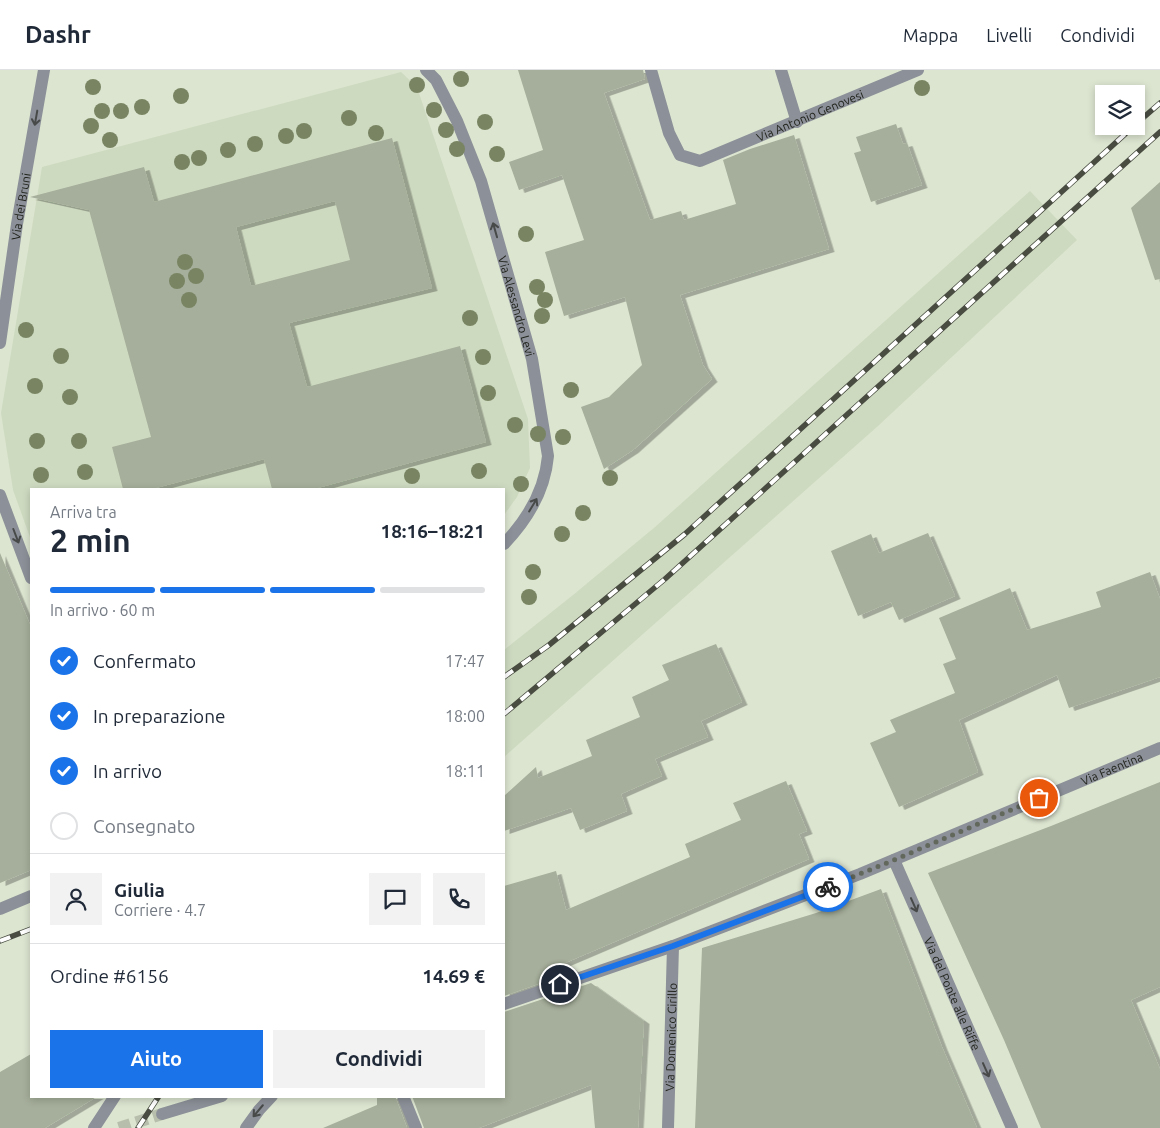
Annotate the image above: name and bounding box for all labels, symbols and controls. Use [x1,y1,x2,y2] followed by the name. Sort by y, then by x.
[25,21,91,48] text: Dashr
[903,25,958,45] text: Mappa
[986,25,1032,45] text: Livelli
[1060,25,1135,45] text: Condividi
[1095,85,1145,135] map controls
[1095,85,1145,135] button: layers
[754,87,865,143] street label: Via Antonio Genovesi
[30,110,40,126] one-way arrow
[8,172,32,241] street label: Via dei Bruni
[489,222,499,238] one-way arrow
[496,254,537,358] street label: Via Alessandro Levi
[528,499,538,513] one-way arrow
[50,503,117,521] text: Arriva tra
[380,520,485,542] text: 18:16–18:21
[50,522,131,558] text: 2 min
[12,528,21,544] one-way arrow
[50,601,155,619] text: In arrivo · 60 m
[50,647,78,675] icon: check
[93,650,196,672] text: Confermato
[445,652,485,670] text: 17:47
[50,702,78,730] icon: check
[93,705,226,727] text: In preparazione
[445,707,485,725] text: 18:00
[1079,750,1145,787] street label: Via Faentina
[50,757,78,785] icon: check
[93,760,162,782] text: In arrivo
[445,762,485,780] text: 18:11
[1018,777,1060,819] pin
[1025,784,1053,812] icon: bag
[93,815,195,837] text: Consegnato
[803,862,853,912] courier
[50,873,102,925] button: person
[369,873,421,925] button: chat
[433,873,485,925] button: phone
[814,873,842,901] icon: bike
[114,879,165,901] text: Giulia
[910,897,920,912] one-way arrow
[114,901,206,919] text: Corriere · 4.7
[922,935,983,1052] street label: Via del Ponte alle Riffe
[539,963,581,1005] pin
[50,965,169,987] text: Ordine #6156
[422,965,485,987] text: 14.69 €
[546,970,574,998] icon: home
[663,983,678,1091] street label: Via Domenico Cirillo
[50,1030,263,1088] button: Aiuto
[273,1030,485,1088] button: Condividi
[982,1062,992,1077] one-way arrow
[253,1105,264,1118] one-way arrow

